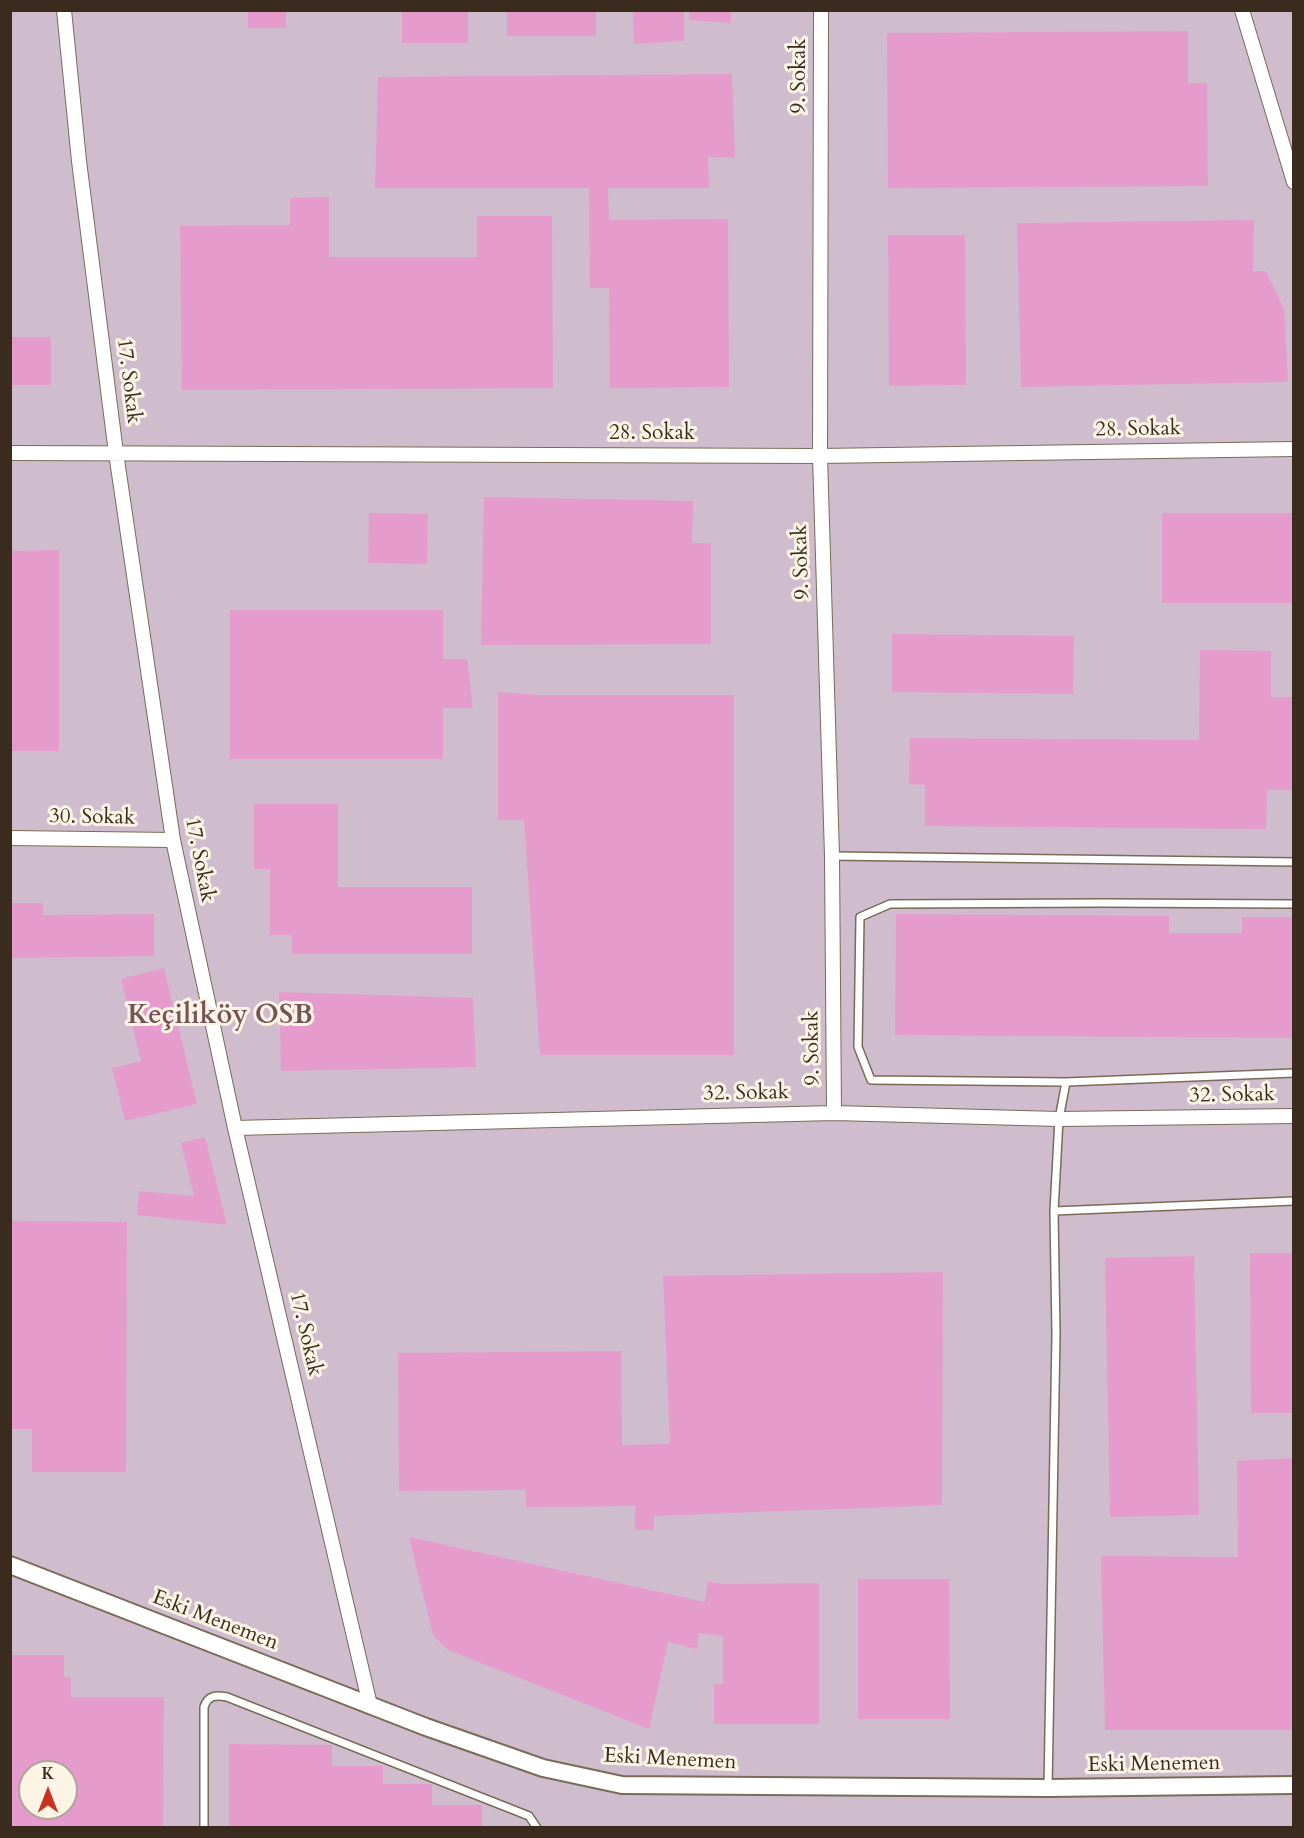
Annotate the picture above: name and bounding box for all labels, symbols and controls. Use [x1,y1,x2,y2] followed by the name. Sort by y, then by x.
[787,38,813,114] street label: 9. Sokak
[110,337,146,425] street label: 17. Sokak
[1095,417,1181,443] street label: 28. Sokak
[609,421,695,447] street label: 28. Sokak
[788,524,816,600] street label: 9. Sokak
[49,805,135,831] street label: 30. Sokak
[178,815,220,905] street label: 17. Sokak
[127,1001,313,1033] district label: Keçiliköy OSB
[800,1010,826,1086] street label: 9. Sokak
[703,1081,789,1107] street label: 32. Sokak
[1189,1083,1275,1109] street label: 32. Sokak
[283,1289,327,1379] street label: 17. Sokak
[149,1585,281,1657] street label: Eski Menemen
[603,1744,737,1776] street label: Eski Menemen
[1087,1751,1221,1779] street label: Eski Menemen
[18,1760,78,1820] north arrow
[42,1763,54,1785] text: K

